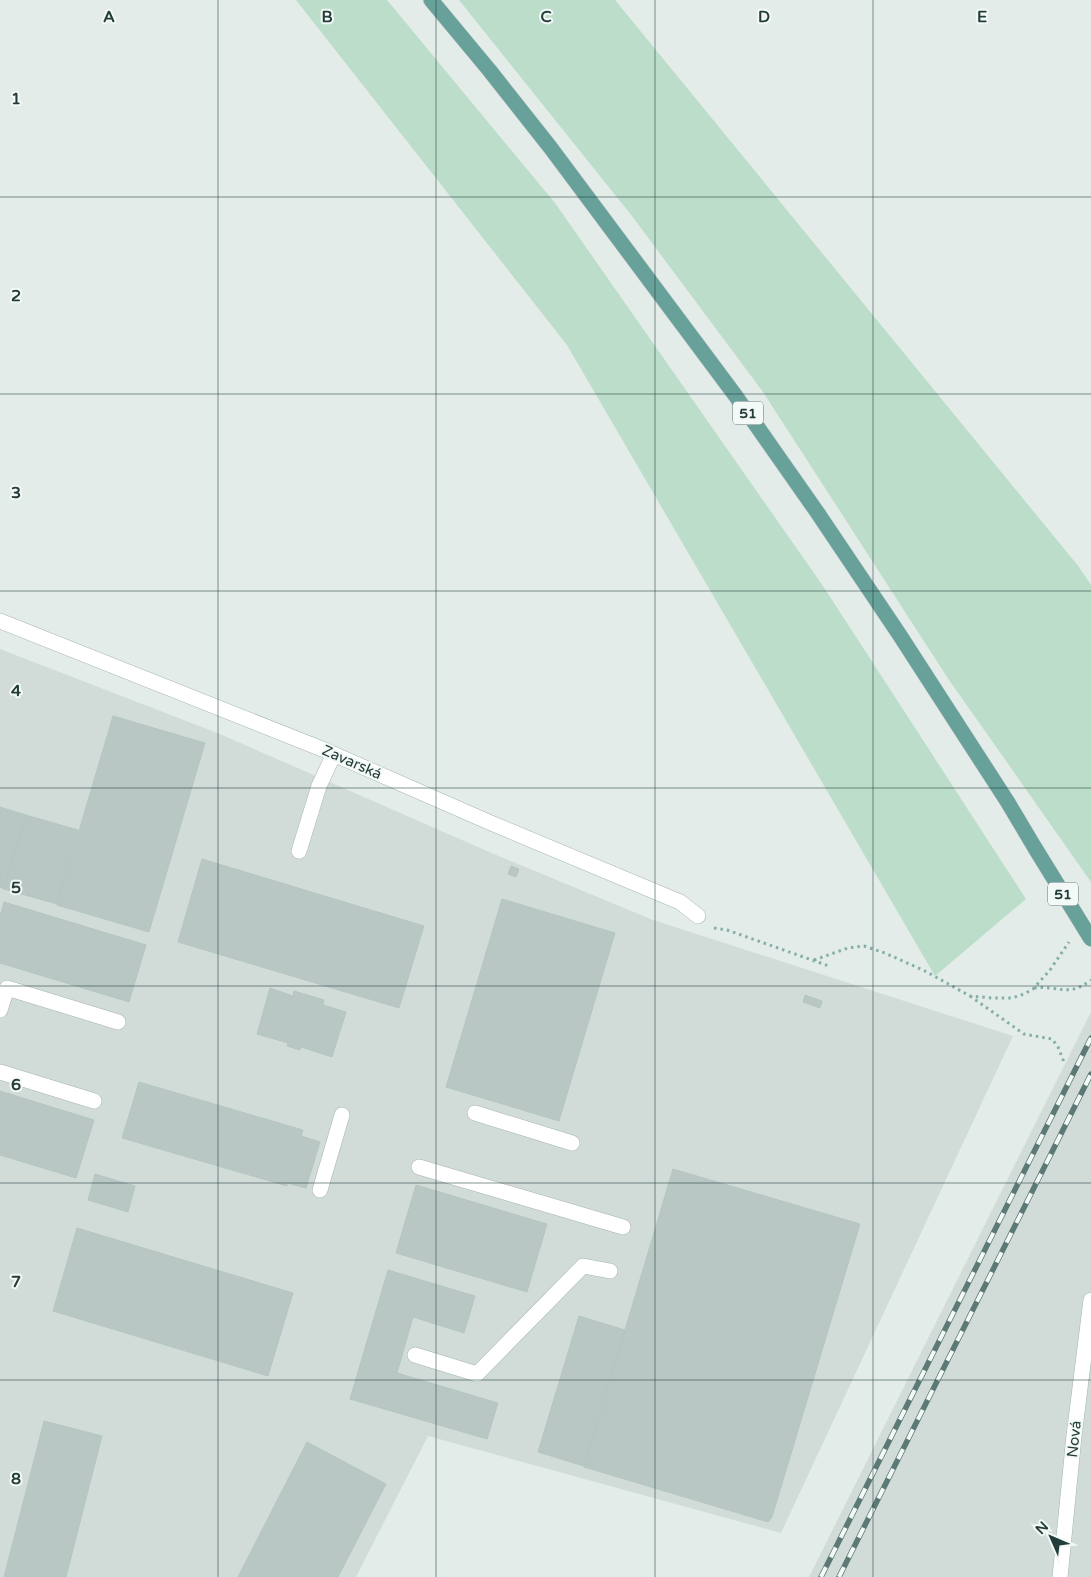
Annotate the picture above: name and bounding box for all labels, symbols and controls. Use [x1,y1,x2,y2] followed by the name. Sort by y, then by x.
[103,7,115,27] text: A
[321,7,333,27] text: B
[540,7,552,27] text: C
[758,7,770,27] text: D
[977,7,987,27] text: E
[11,89,21,109] text: 1
[11,286,21,306] text: 2
[733,402,763,424] road number: 51
[11,483,21,503] text: 3
[11,681,21,701] text: 4
[319,741,385,783] street label: Zavarská
[11,878,21,898] text: 5
[1048,882,1078,906] road number: 51
[11,1075,21,1095] text: 6
[11,1272,21,1292] text: 7
[1063,1420,1085,1458] street label: Nová
[11,1469,21,1489] text: 8
[1026,1512,1076,1562] north arrow
[1032,1518,1052,1538] text: N

